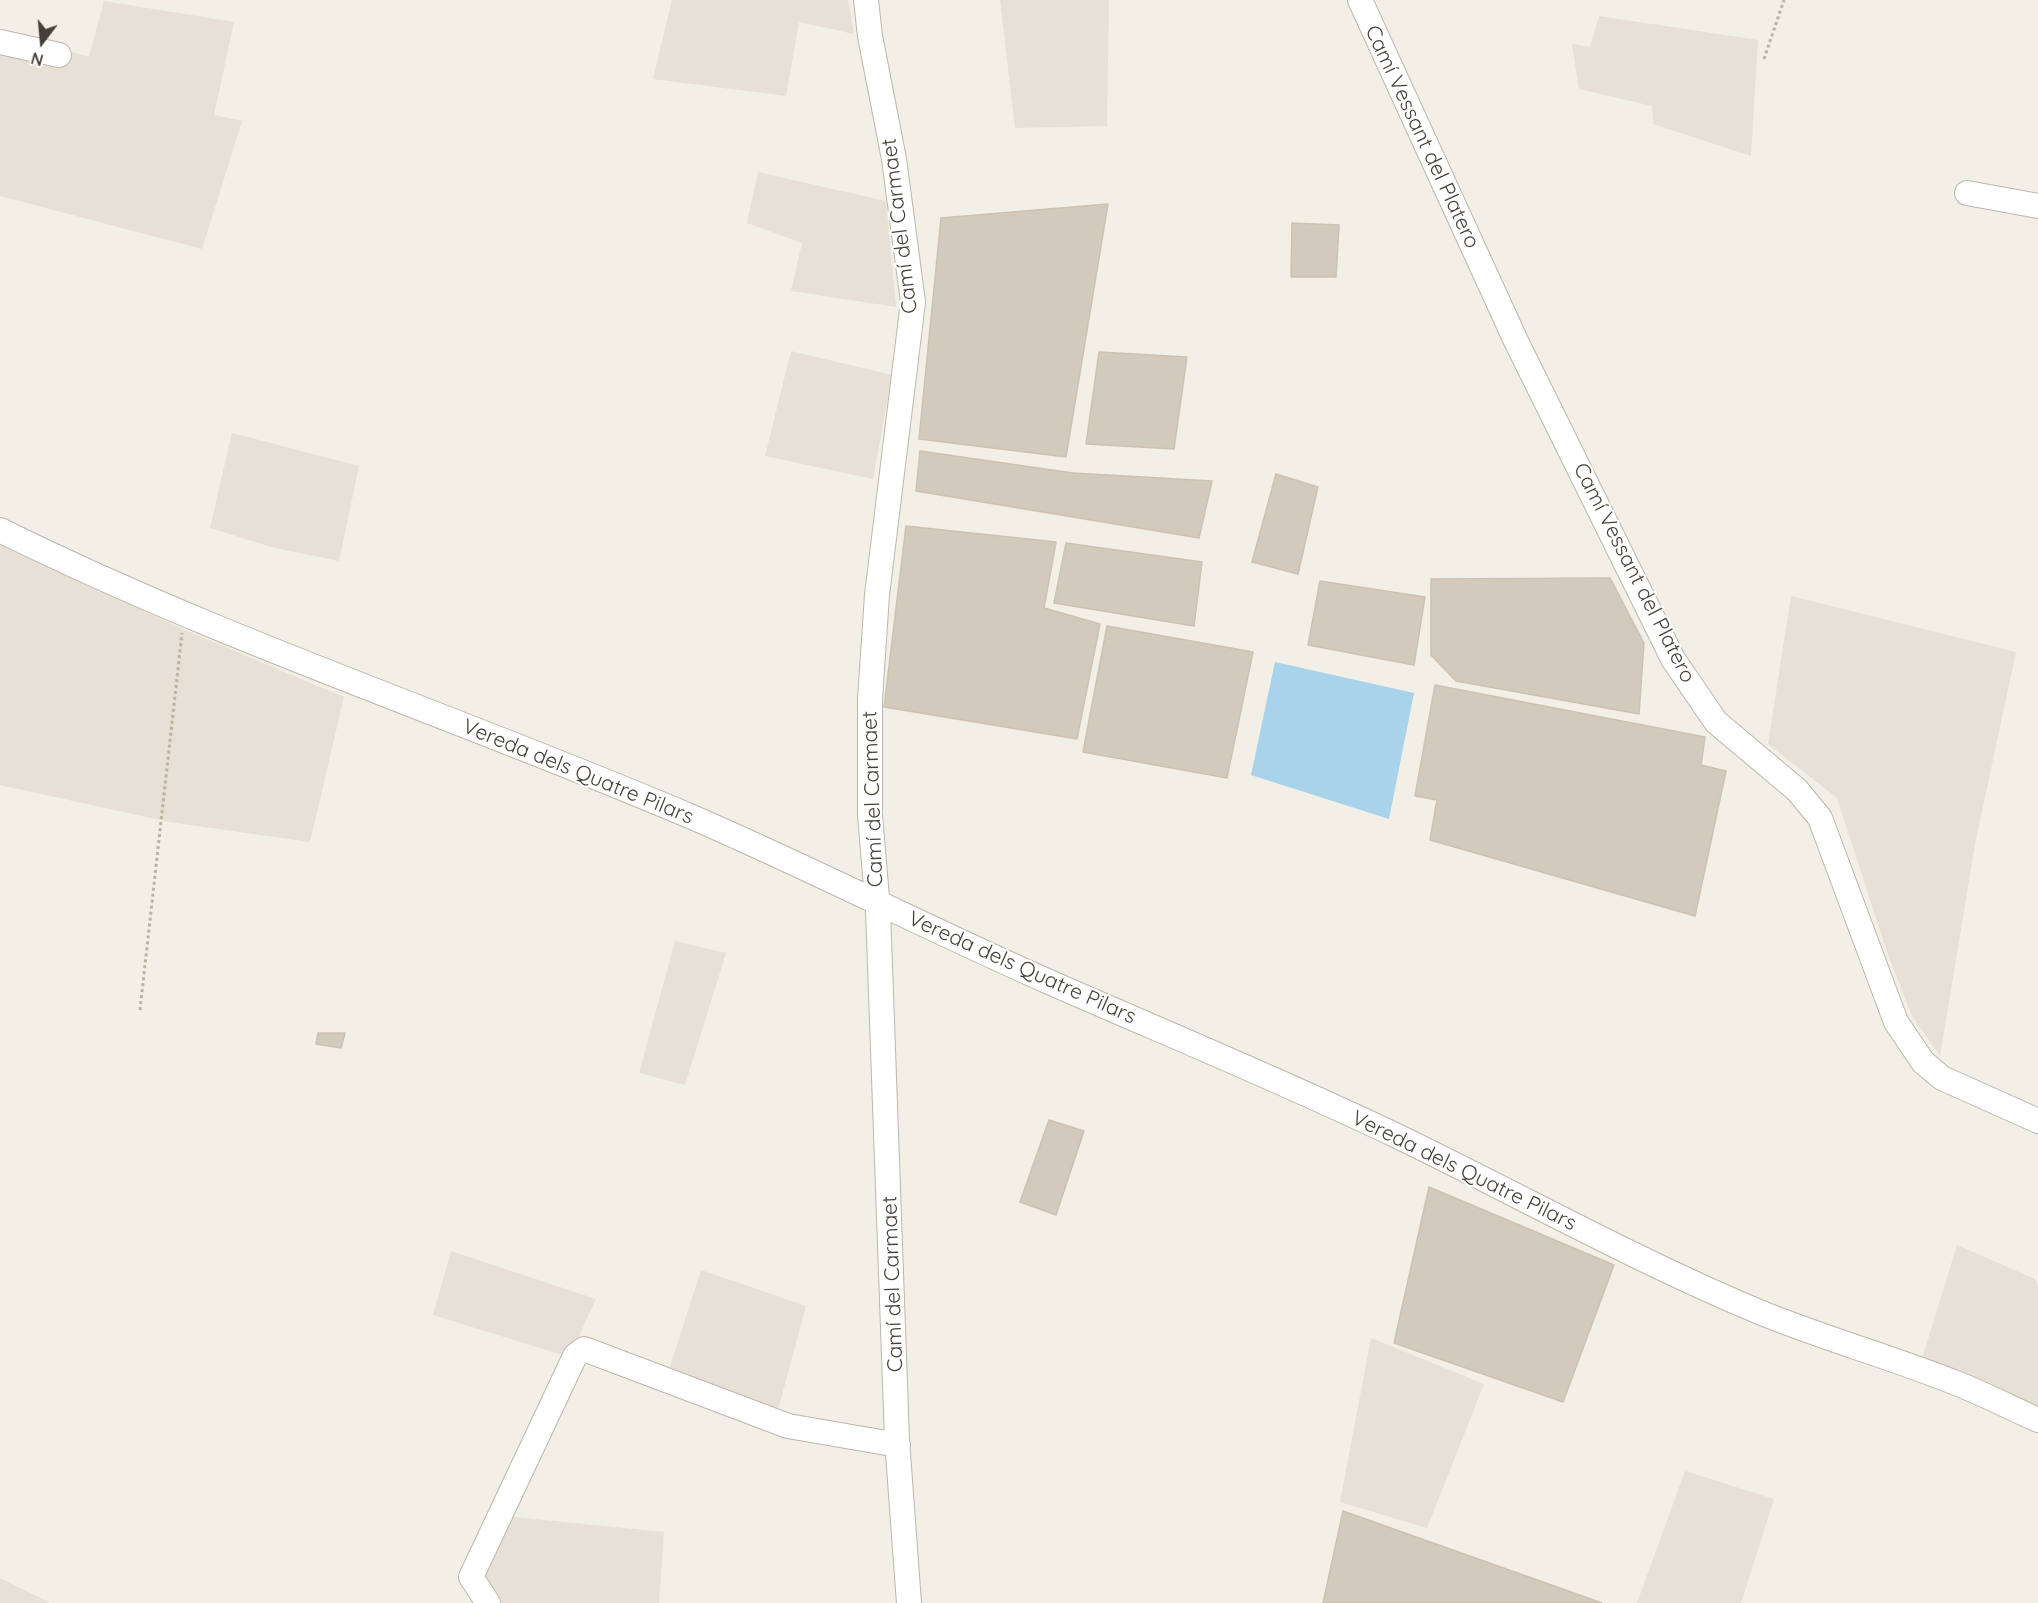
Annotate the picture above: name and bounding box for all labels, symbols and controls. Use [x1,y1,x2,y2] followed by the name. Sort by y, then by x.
[12,12,72,72] north arrow
[1359,21,1485,253] street label: Camí Vessant del Platero
[29,48,45,71] text: N
[877,137,923,315] street label: Camí del Carmaet
[1568,459,1700,687] street label: Camí Vessant del Platero
[857,710,889,888] street label: Camí del Carmaet
[459,714,697,830] street label: Vereda dels Quatre Pilars
[904,906,1140,1030] street label: Vereda dels Quatre Pilars
[1348,1106,1580,1236] street label: Vereda dels Quatre Pilars
[877,1195,909,1373] street label: Camí del Carmaet

